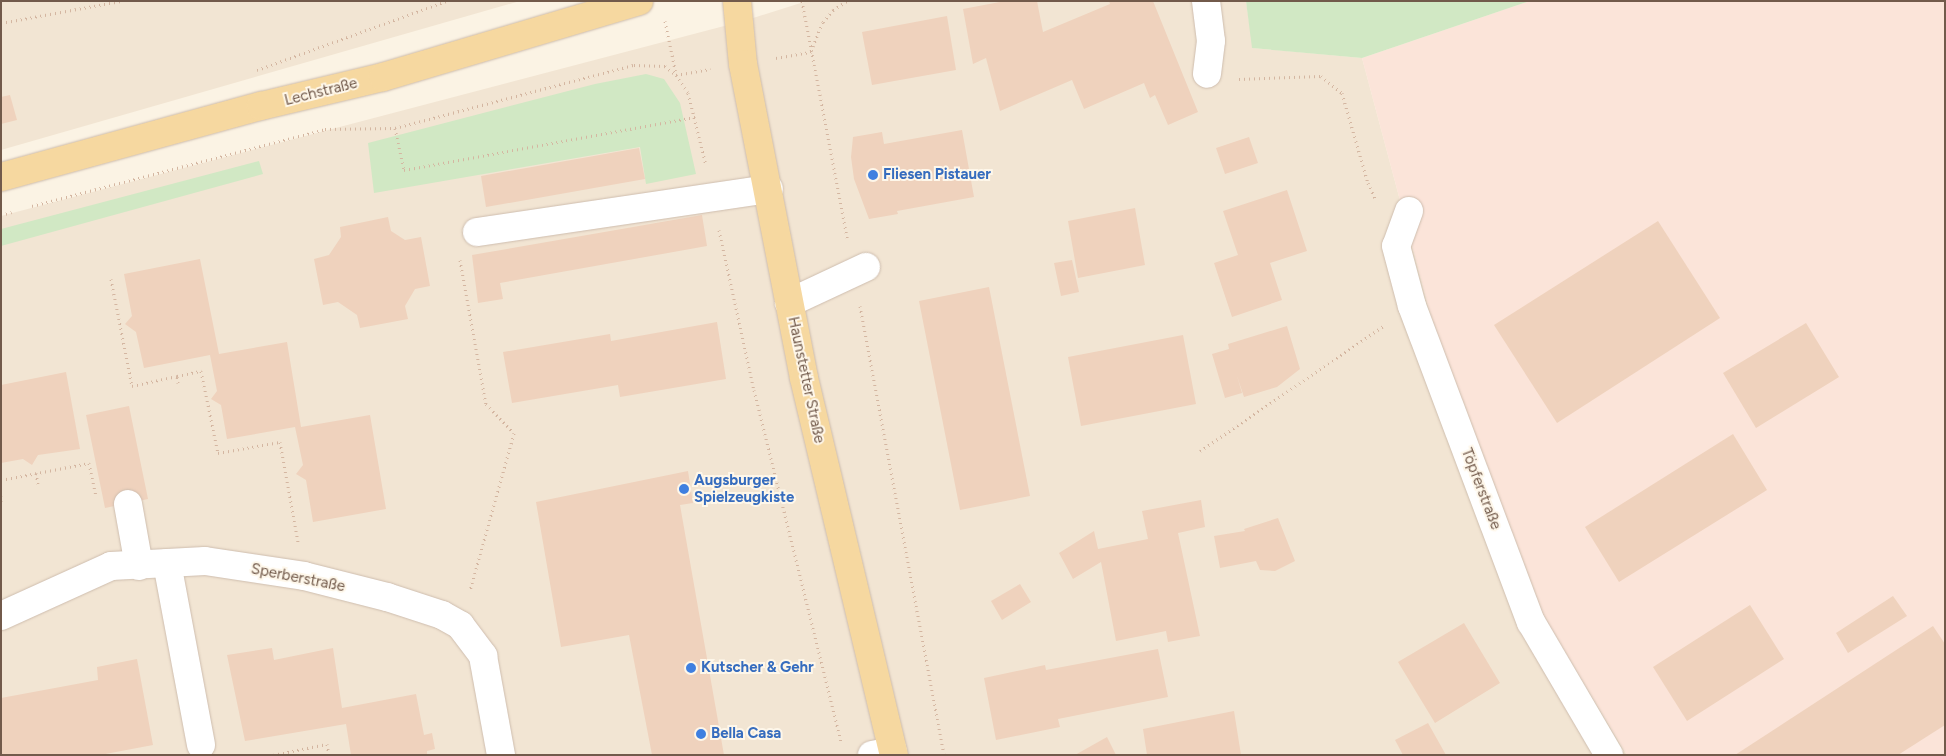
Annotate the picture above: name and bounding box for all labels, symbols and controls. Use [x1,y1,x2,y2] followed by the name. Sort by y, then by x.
[283,74,359,110] street label: Lechstraße
[883,166,991,184] place label: Fliesen Pistauer
[867,169,879,181] marker: Fliesen Pistauer
[784,315,828,445] street label: Haunstetter Straße
[1457,446,1505,532] street label: Töpferstraße
[694,471,794,506] place label: Augsburger Spielzeugkiste
[678,483,690,495] marker: Augsburger Spielzeugkiste
[249,560,347,596] street label: Sperberstraße
[701,659,814,677] place label: Kutscher & Gehr
[685,662,697,674] marker: Kutscher & Gehr
[711,725,781,743] place label: Bella Casa
[695,728,707,740] marker: Bella Casa

